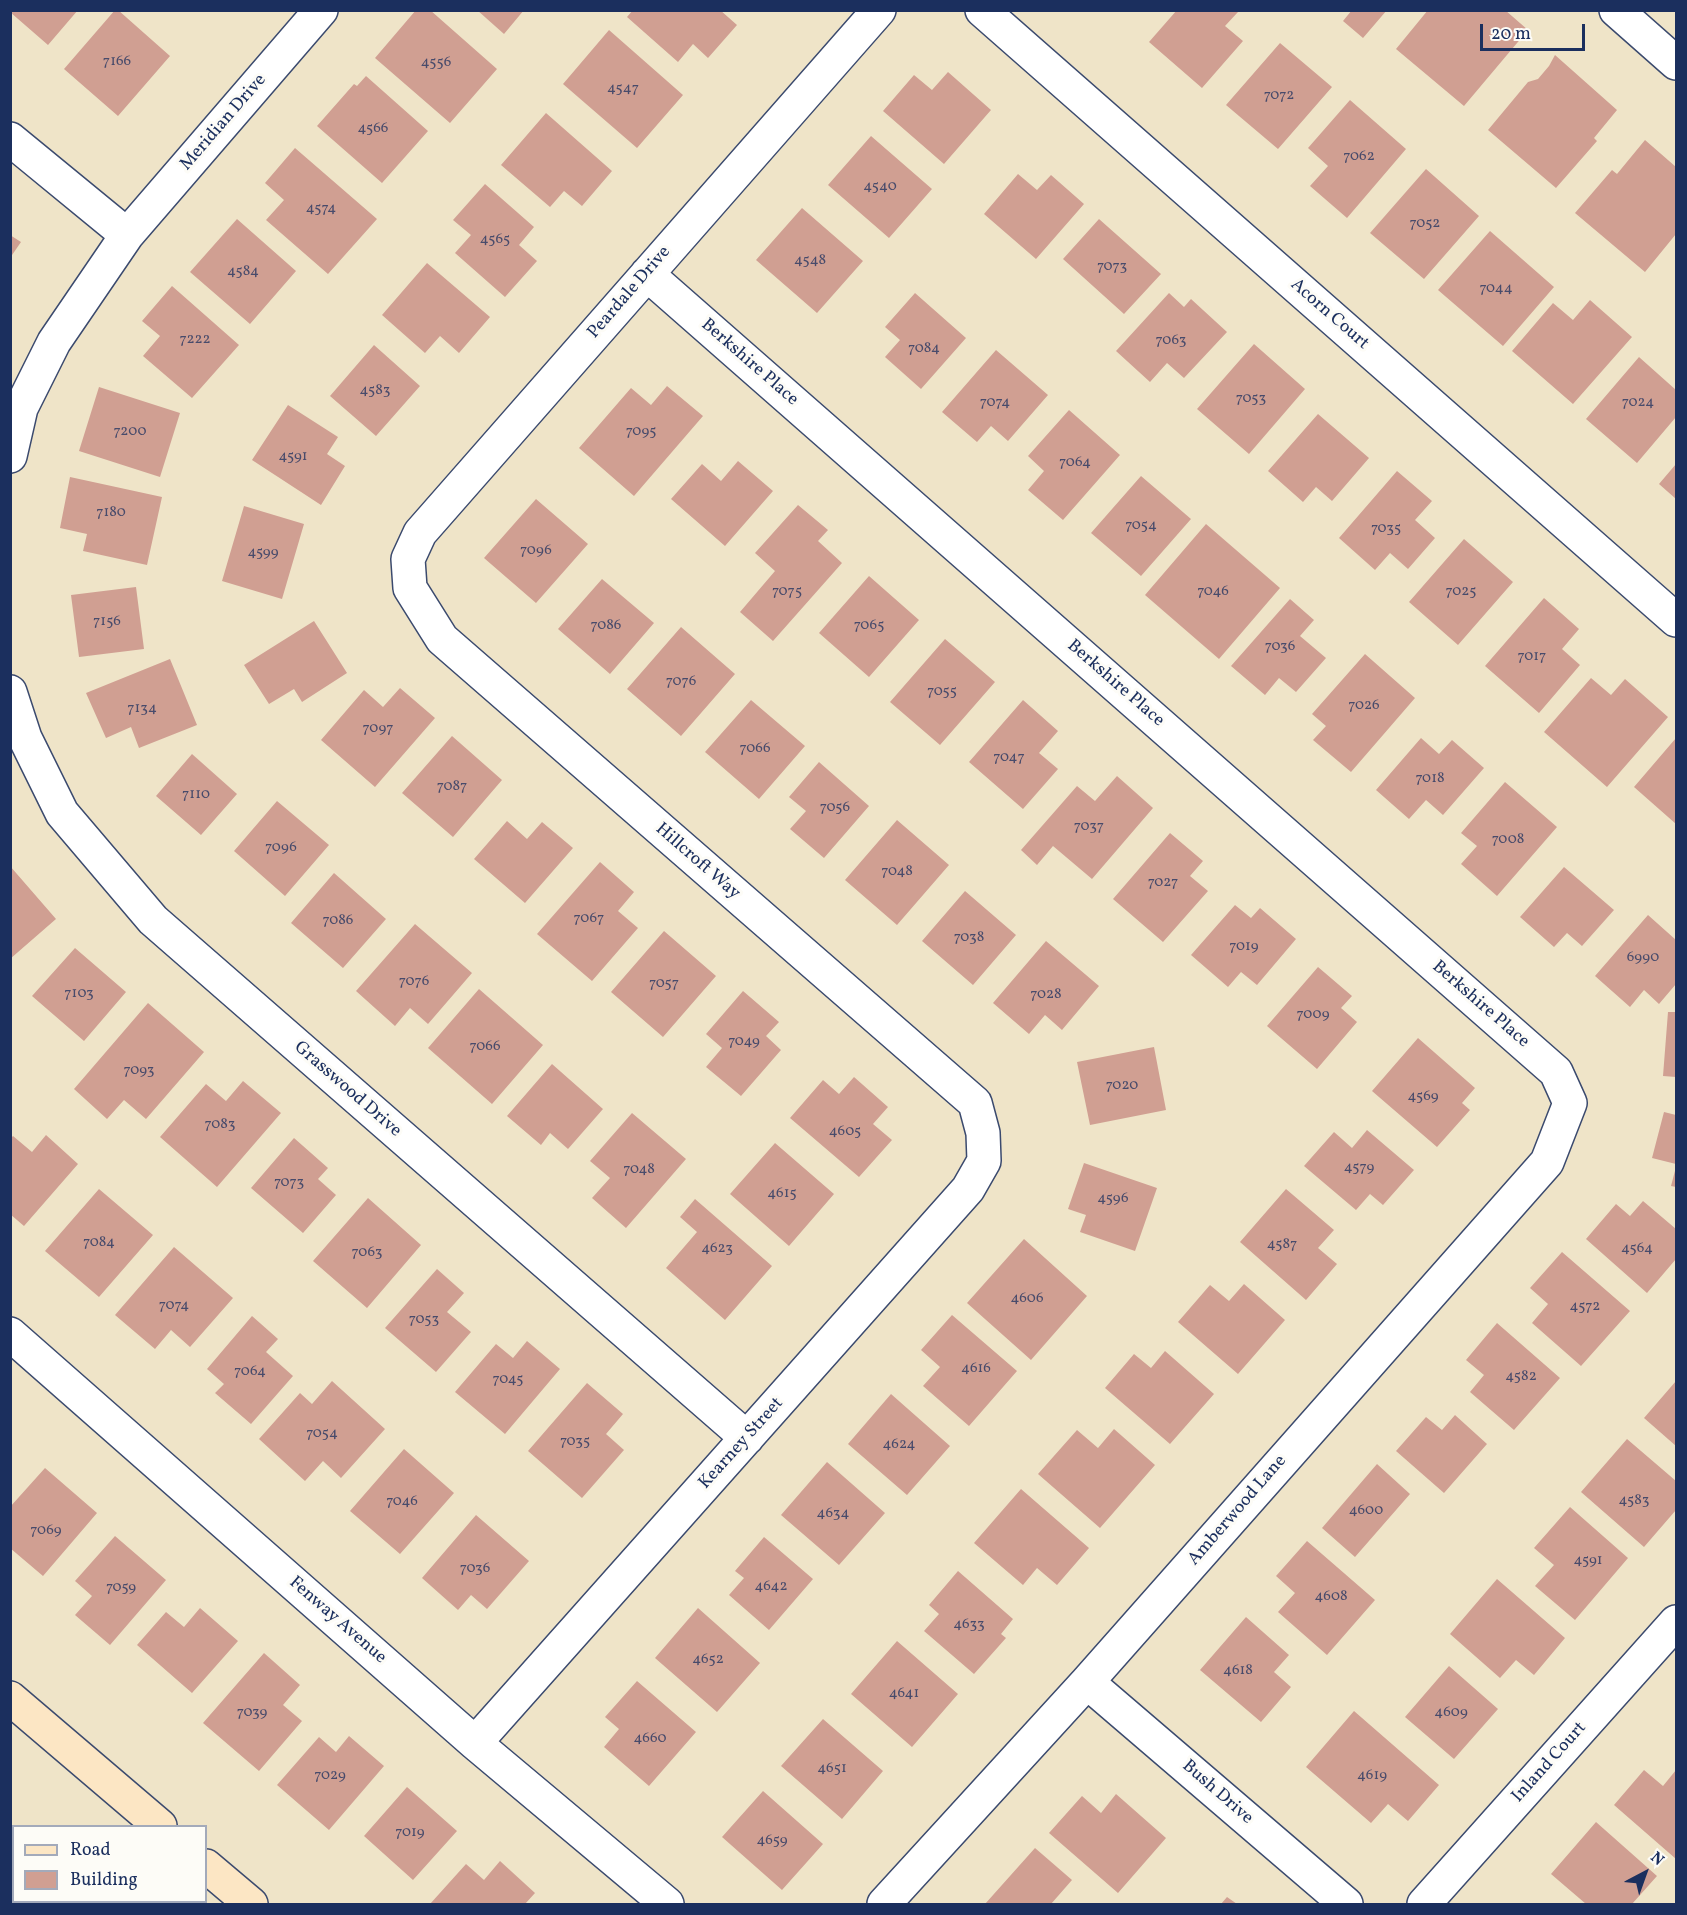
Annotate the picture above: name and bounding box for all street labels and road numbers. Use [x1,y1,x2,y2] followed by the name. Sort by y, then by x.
[176,70,272,176] street label: Meridian Drive
[584,242,676,344] street label: Peardale Drive
[1285,275,1373,355] street label: Acorn Court
[696,315,802,411] street label: Berkshire Place
[1062,636,1168,732] street label: Berkshire Place
[650,819,744,905] street label: Hillcroft Way
[1427,957,1533,1053] street label: Berkshire Place
[289,1037,405,1143] street label: Grasswood Drive
[695,1394,789,1494] street label: Kearney Street
[1184,1451,1292,1571] street label: Amberwood Lane
[284,1573,390,1669] street label: Fenway Avenue
[1508,1718,1592,1808] street label: Inland Court
[1177,1756,1257,1830] street label: Bush Drive

